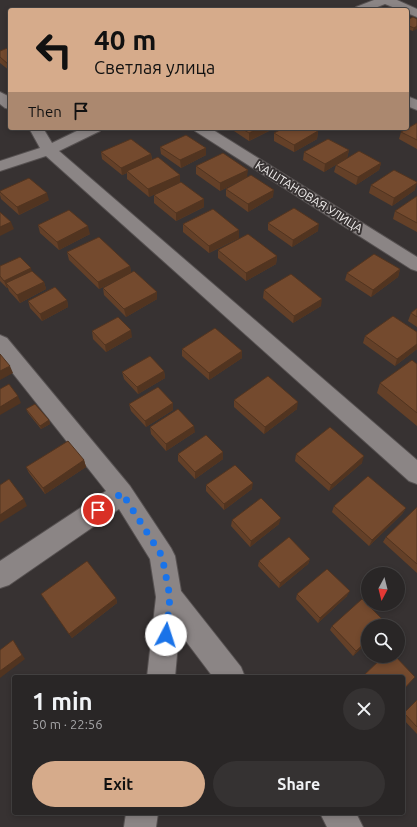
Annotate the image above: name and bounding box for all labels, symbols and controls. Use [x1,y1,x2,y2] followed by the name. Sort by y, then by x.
[28,24,80,76] icon: left
[94,24,156,55] text: 40 m
[94,57,215,77] text: Светлая улица
[70,100,92,122] icon: arrive
[28,103,62,120] text: Then
[253,158,365,235] street label: КАШТАНОВАЯ УЛИЦА
[81,493,115,527] pin
[87,499,109,521] icon: arrive
[361,567,405,611] north arrow
[361,567,405,663] map controls
[145,614,187,656] position arrow
[361,619,405,663] button: search
[32,688,93,715] text: 1 min
[343,688,385,730] button: close
[32,717,103,731] text: 50 m · 22:56
[32,761,205,807] button: Exit
[213,761,385,807] button: Share

